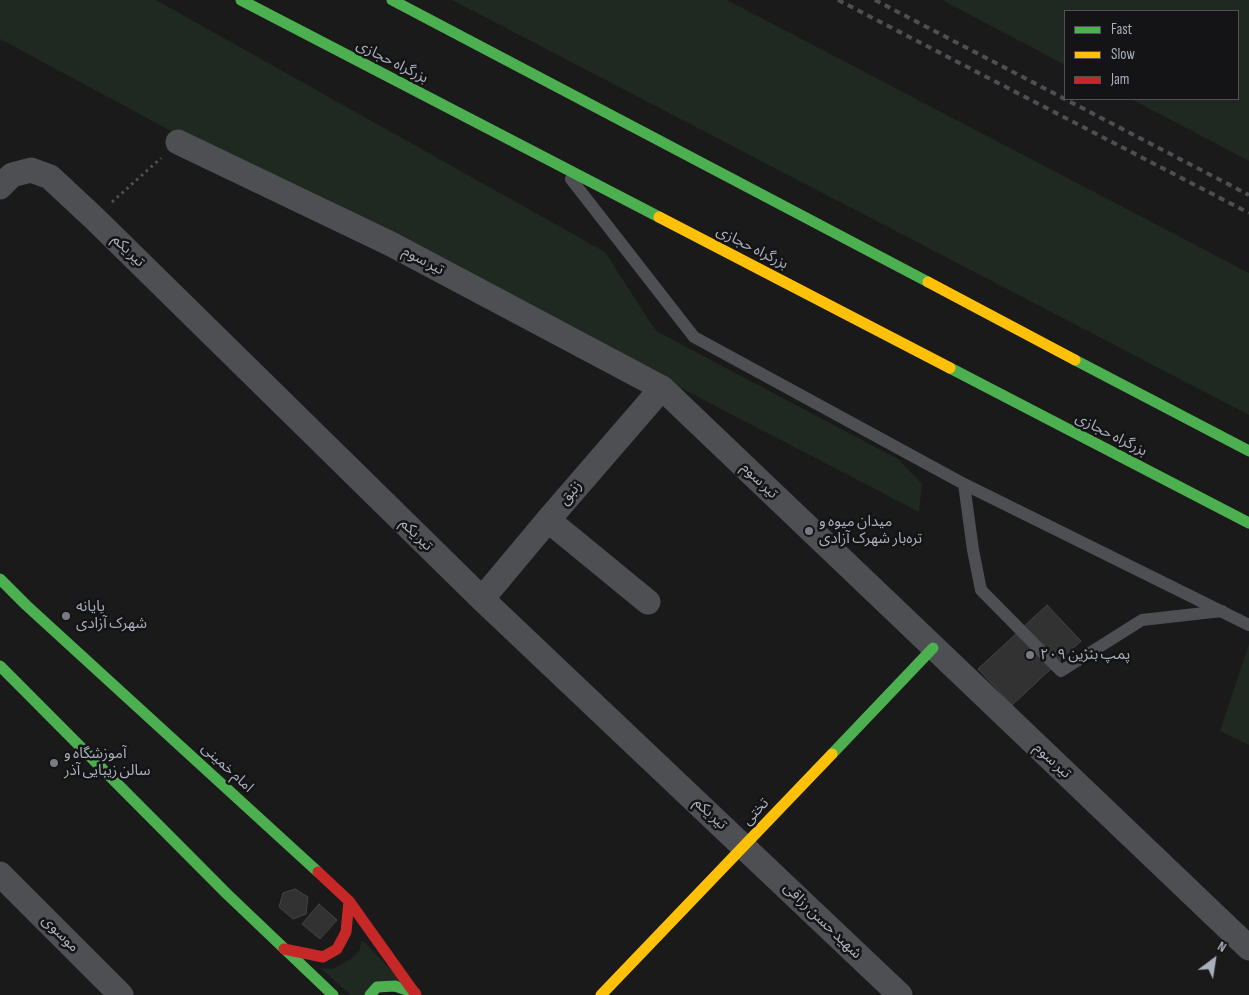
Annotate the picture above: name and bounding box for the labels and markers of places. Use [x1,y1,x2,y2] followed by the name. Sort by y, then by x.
[819,513,922,548] place label: میدان میوه و تره‌بار شهرک آزادی
[803,525,815,537] marker: میدان میوه و تره‌بار شهرک آزادی
[76,598,147,633] place label: پایانه شهرک آزادی
[60,610,72,622] marker: پایانه شهرک آزادی
[1040,646,1130,664] place label: پمپ بنزین ۲۰۹
[1024,649,1036,661] marker: پمپ بنزین ۲۰۹
[64,745,151,780] place label: آموزشگاه و سالن زیبایی آذر
[48,757,60,769] marker: آموزشگاه و سالن زیبایی آذر

